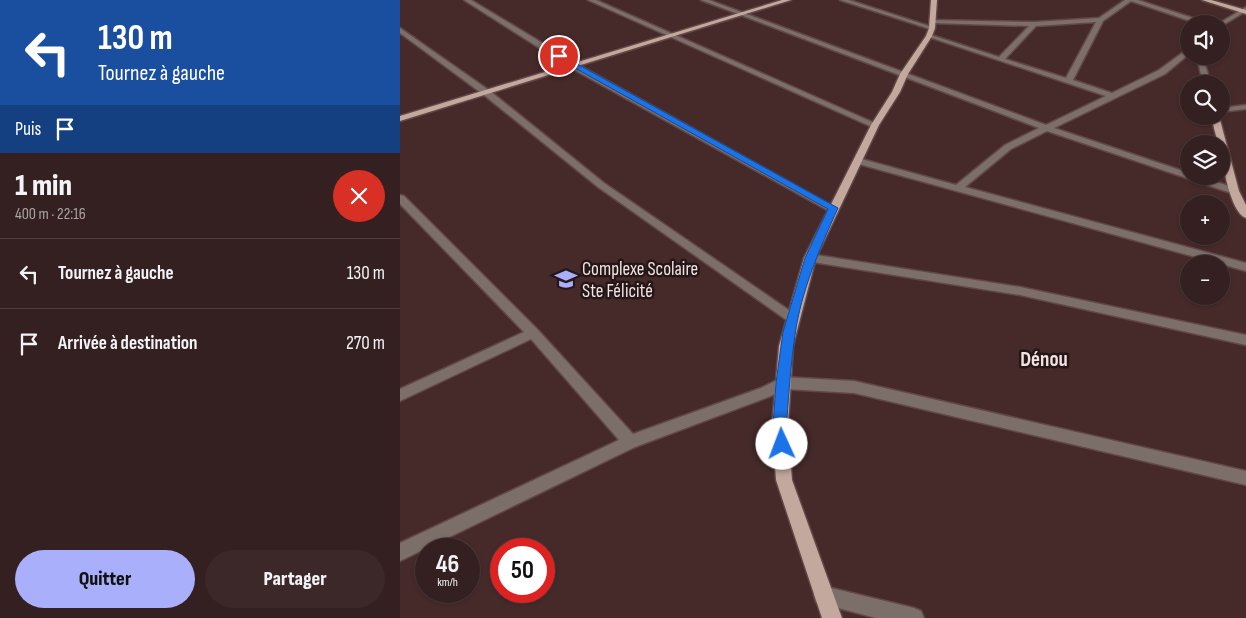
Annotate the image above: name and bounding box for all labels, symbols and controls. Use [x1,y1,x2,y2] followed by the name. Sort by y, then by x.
[1180,15,1230,305] map controls
[1180,15,1230,65] button: sound
[98,17,173,60] text: 130 m
[15,20,80,85] icon: left
[538,35,580,77] pin
[545,42,573,70] icon: arrive
[98,60,225,87] text: Tournez à gauche
[1180,75,1230,125] button: search
[51,115,79,143] icon: arrive
[15,118,41,141] text: Puis
[1180,135,1230,185] button: layers
[15,168,72,204] text: 1 min
[333,170,385,222] button: close
[1180,195,1230,245] button: +
[15,205,86,224] text: 400 m · 22:16
[1180,255,1230,305] button: −
[582,258,698,303] place label: Complexe Scolaire Ste Félicité
[15,260,43,288] icon: left
[58,262,174,285] text: Tournez à gauche
[347,262,385,285] text: 130 m
[553,266,579,292] school or university icon: Complexe Scolaire Ste Félicité
[15,330,43,358] icon: arrive
[58,332,198,355] text: Arrivée à destination
[346,332,385,355] text: 270 m
[1020,347,1068,372] district label: Dénou
[755,417,807,469] position arrow
[490,538,555,603] speed limit sign: 50
[436,549,459,580] text: 46
[15,550,195,608] button: Quitter
[205,550,385,608] button: Partager
[437,575,458,590] text: km/h

